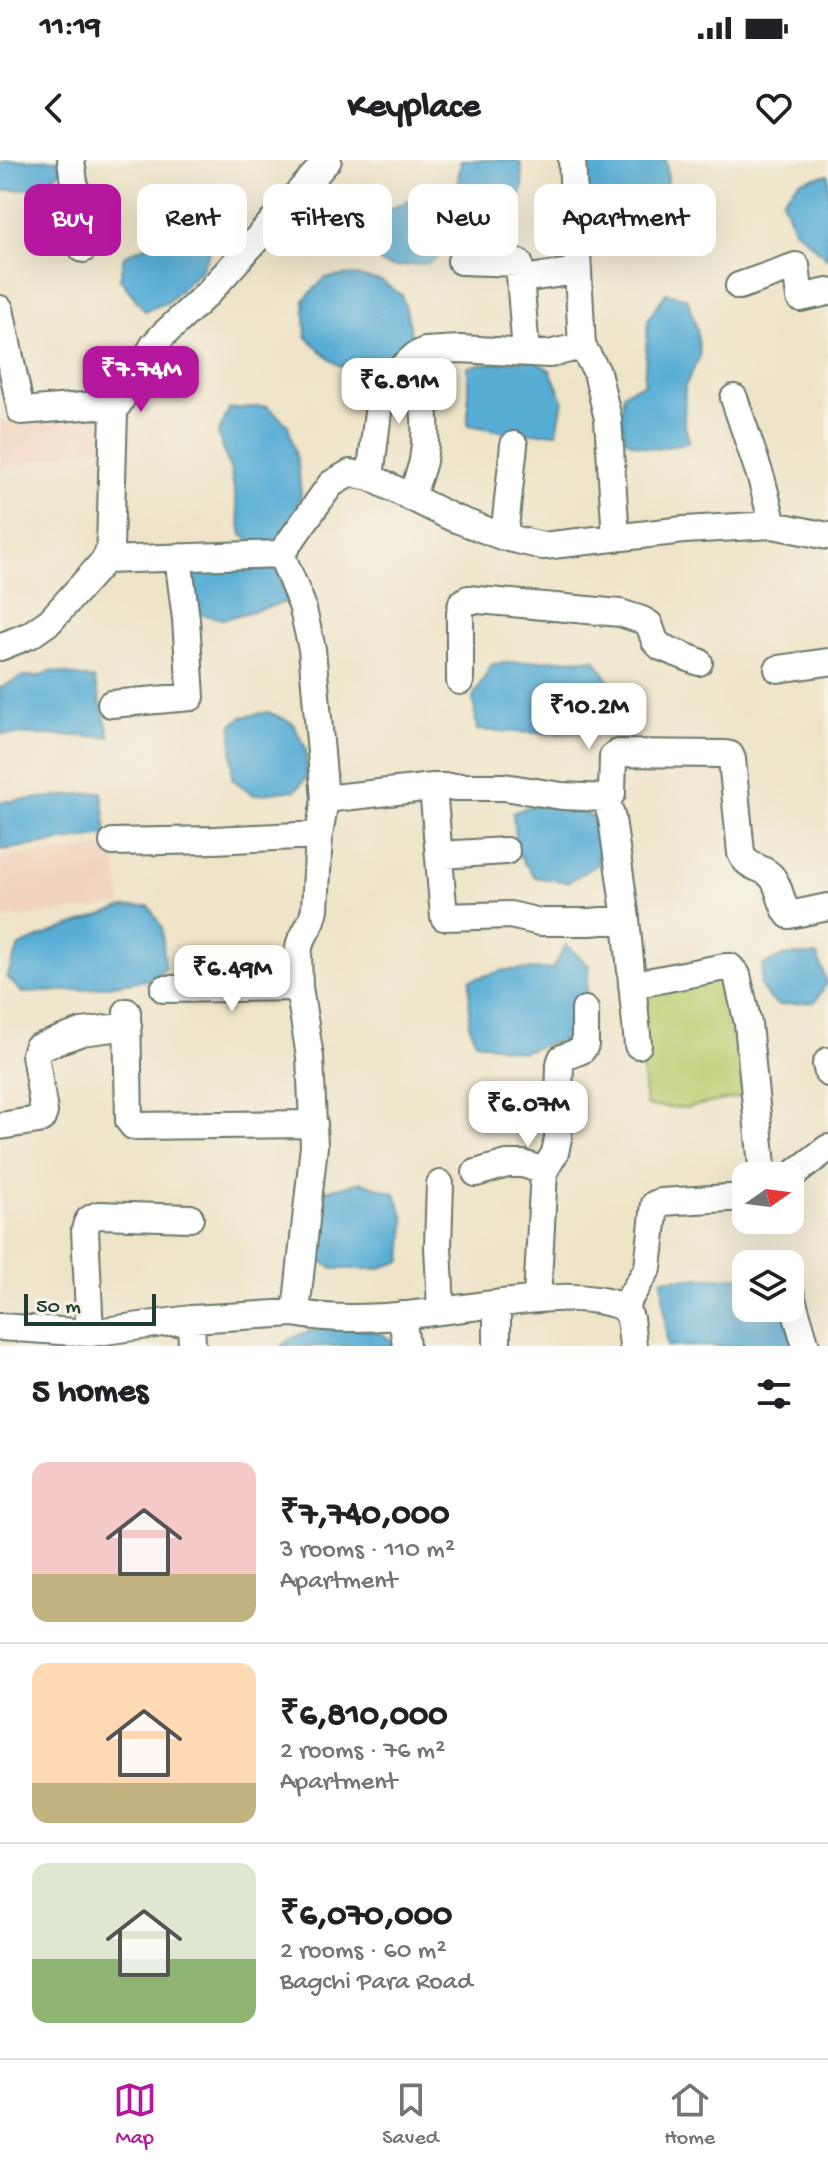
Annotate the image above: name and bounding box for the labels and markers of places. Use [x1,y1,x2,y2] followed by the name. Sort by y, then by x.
[76,346,206,414] pin: ₹7.74M
[334,358,464,426] pin: ₹6.81M
[524,683,654,751] pin: ₹10.2M
[167,945,297,1013] pin: ₹6.49M
[463,1081,593,1149] pin: ₹6.07M

